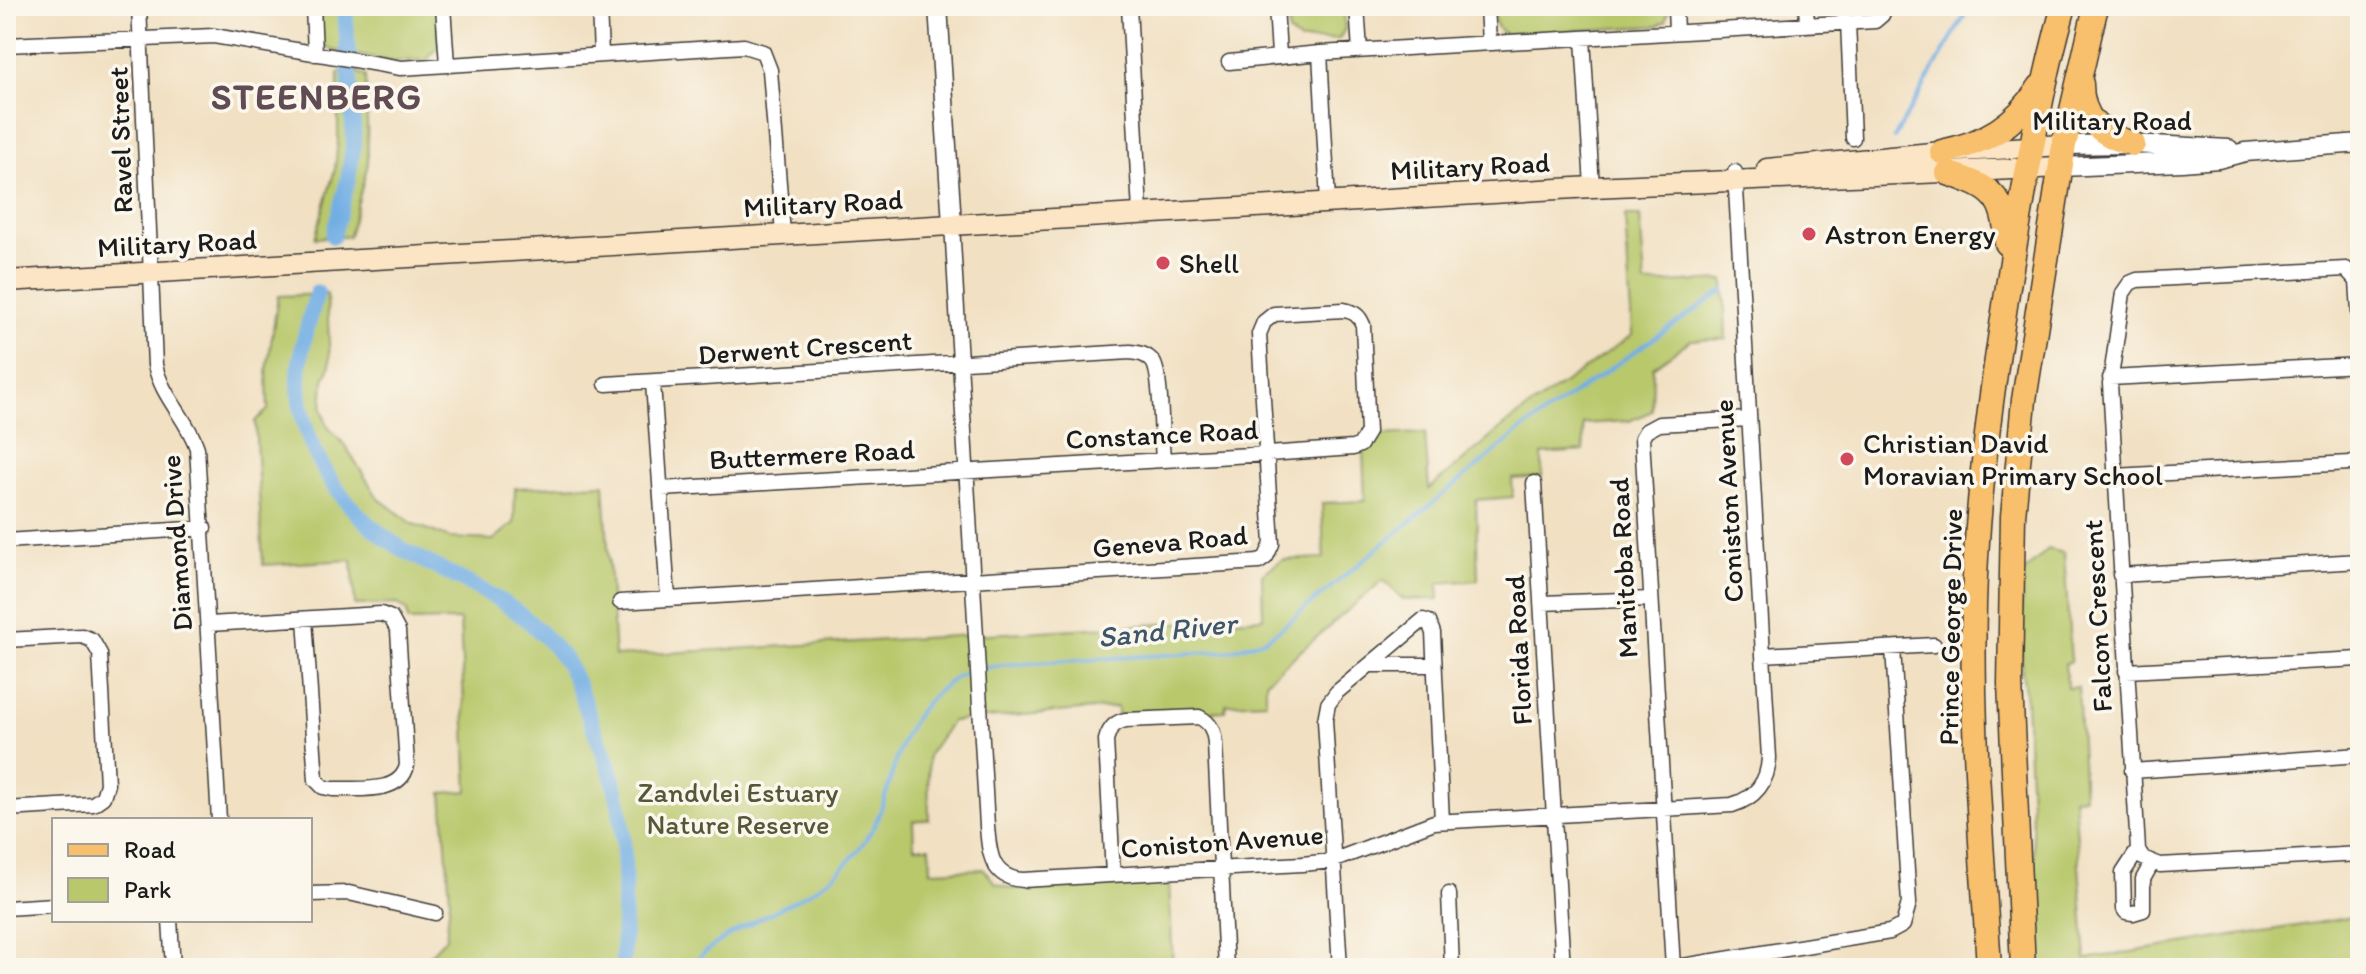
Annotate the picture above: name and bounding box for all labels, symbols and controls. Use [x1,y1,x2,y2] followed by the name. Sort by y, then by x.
[100,66,140,214] street label: Ravel Street
[211,75,423,118] district label: STEENBERG
[2032,103,2192,137] street label: Military Road
[1389,145,1551,187] street label: Military Road
[742,182,904,224] street label: Military Road
[1825,217,1996,251] place label: Astron Energy
[96,222,258,264] street label: Military Road
[1800,225,1818,243] marker: Astron Energy
[1179,246,1239,280] place label: Shell
[1154,254,1172,272] marker: Shell
[697,323,913,371] street label: Derwent Crescent
[1706,398,1750,604] street label: Coniston Avenue
[1065,412,1259,456] street label: Constance Road
[1863,426,2163,492] place label: Christian David Moravian Primary School
[708,432,916,476] street label: Buttermere Road
[1838,450,1856,468] marker: Christian David Moravian Primary School
[153,454,199,632] street label: Diamond Drive
[1601,476,1645,659] street label: Manitoba Road
[1931,508,1969,746] street label: Prince George Drive
[1091,517,1249,565] street label: Geneva Road
[2075,519,2119,713] street label: Falcon Crescent
[1497,573,1539,726] street label: Florida Road
[1096,604,1241,655] water label: Sand River
[638,775,838,841] park label: Zandvlei Estuary Nature Reserve
[1119,817,1325,865] street label: Coniston Avenue
[52,818,312,922] legend
[124,835,176,864] text: Road
[124,875,171,904] text: Park

